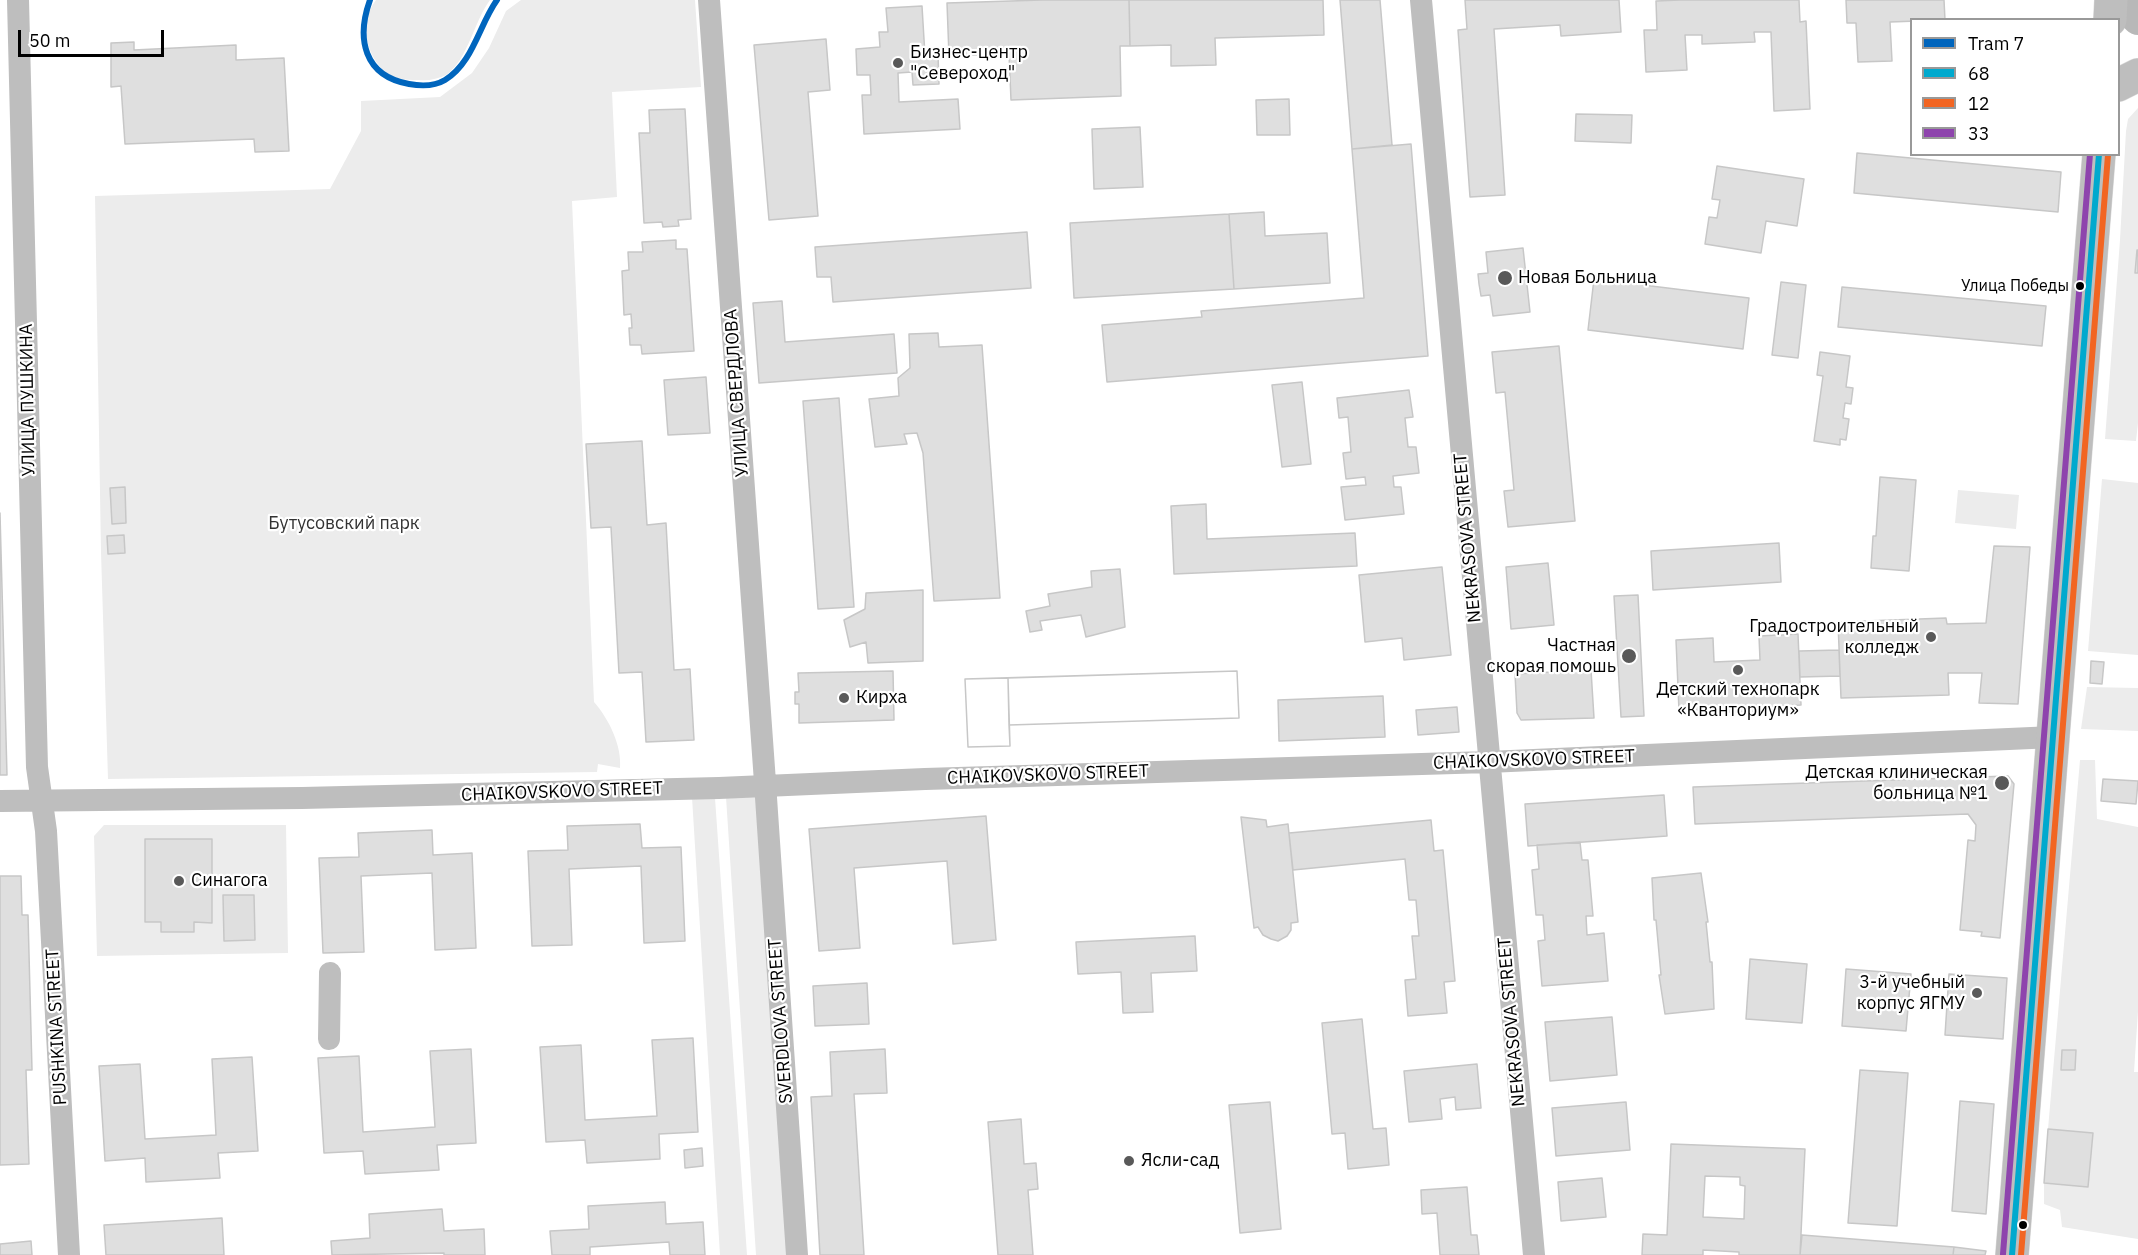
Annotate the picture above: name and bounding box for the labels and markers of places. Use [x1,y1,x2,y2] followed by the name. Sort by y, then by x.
[910,42,1028,84] place label: Бизнес-центр "Североход"
[891,56,905,70] marker: Бизнес-центр "Североход"
[1518,267,1657,289] place label: Новая Больница
[1496,269,1514,287] marker: Новая Больница
[1961,276,2069,296] place label: Улица Победы
[2074,280,2086,292] marker: Улица Победы
[1749,616,1919,658] place label: Градостроительный колледж
[1924,630,1938,644] marker: Градостроительный колледж
[1487,635,1616,678] place label: Частная скорая помошь
[1620,647,1638,665] marker: Частная скорая помошь
[1731,663,1745,677] marker: Детский технопарк «Кванториум»
[1656,679,1820,722] place label: Детский технопарк «Кванториум»
[856,687,907,709] place label: Кирха
[837,691,851,705] marker: Кирха
[1805,762,1988,804] place label: Детская клиническая больница №1
[1993,774,2011,792] marker: Детская клиническая больница №1
[191,870,268,892] place label: Синагога
[172,874,186,888] marker: Синагога
[1857,972,1965,1014] place label: 3-й учебный корпус ЯГМУ
[1970,986,1984,1000] marker: 3-й учебный корпус ЯГМУ
[1141,1150,1220,1172] place label: Ясли-сад
[1122,1154,1136,1168] marker: Ясли-сад
[2017,1219,2029,1231] unlabelled marker

